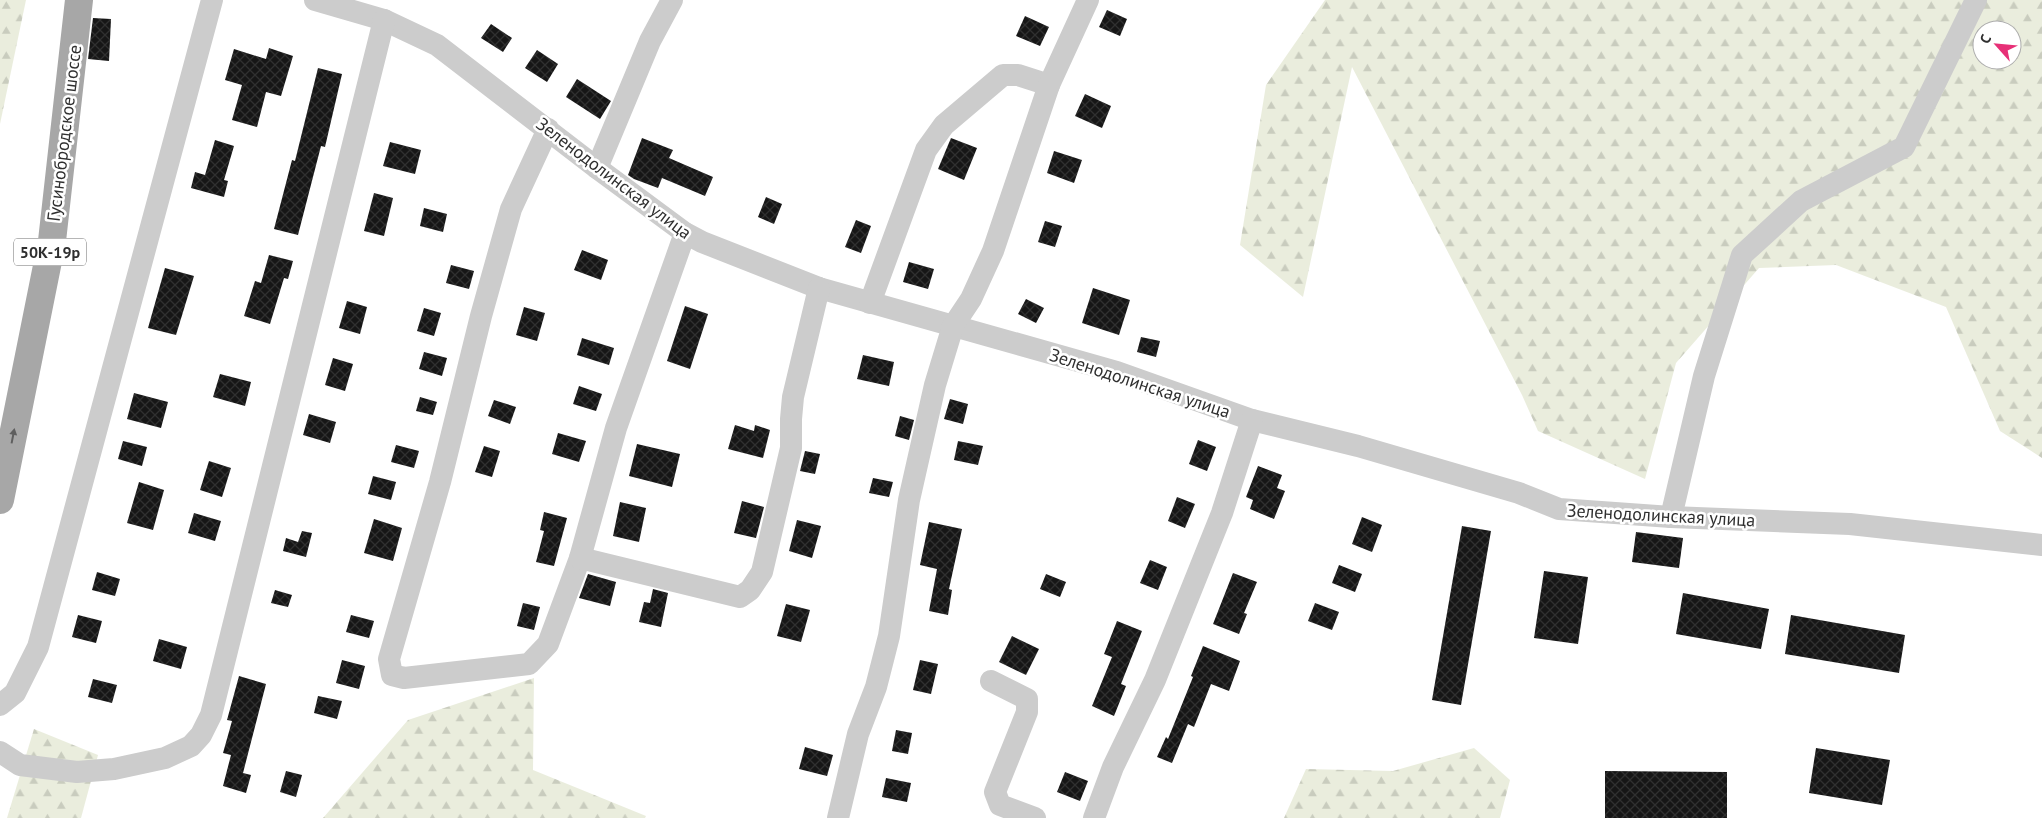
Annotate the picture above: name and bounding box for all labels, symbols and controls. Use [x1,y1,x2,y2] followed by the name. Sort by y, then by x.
[1972,20,2022,70] north arrow
[1976,31,1995,47] text: С
[42,43,86,223] street label: Гусинобродское шоссе
[532,112,696,244] street label: Зеленодолинская улица
[14,238,86,266] road number: 50К-19р
[1047,343,1233,423] street label: Зеленодолинская улица
[10,427,18,443] one-way arrow
[1566,499,1756,531] street label: Зеленодолинская улица

